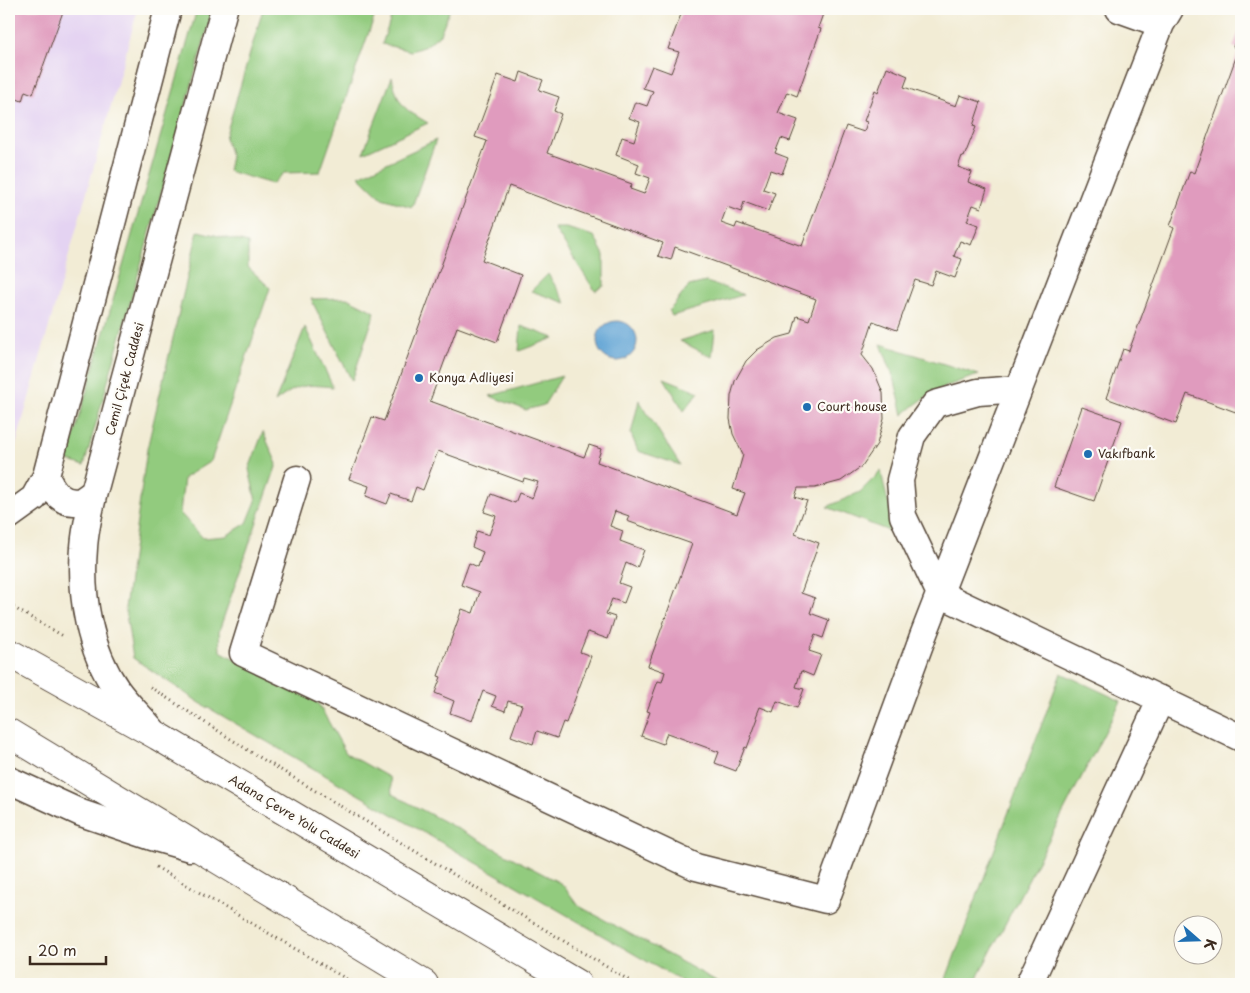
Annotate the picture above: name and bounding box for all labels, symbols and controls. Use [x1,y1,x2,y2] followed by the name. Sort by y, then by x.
[100,320,148,437] street label: Cemil Çiçek Caddesi
[429,368,514,386] place label: Konya Adliyesi
[413,372,425,384] marker: Konya Adliyesi
[817,397,888,415] place label: Court house
[801,401,813,413] marker: Court house
[1098,444,1155,462] place label: Vakıfbank
[1082,448,1094,460] marker: Vakıfbank
[226,770,363,862] street label: Adana Çevre Yolu Caddesi
[1172,916,1222,966] north arrow
[30,933,106,965] scale bar
[1199,936,1222,953] text: K
[38,938,77,961] text: 20 m

